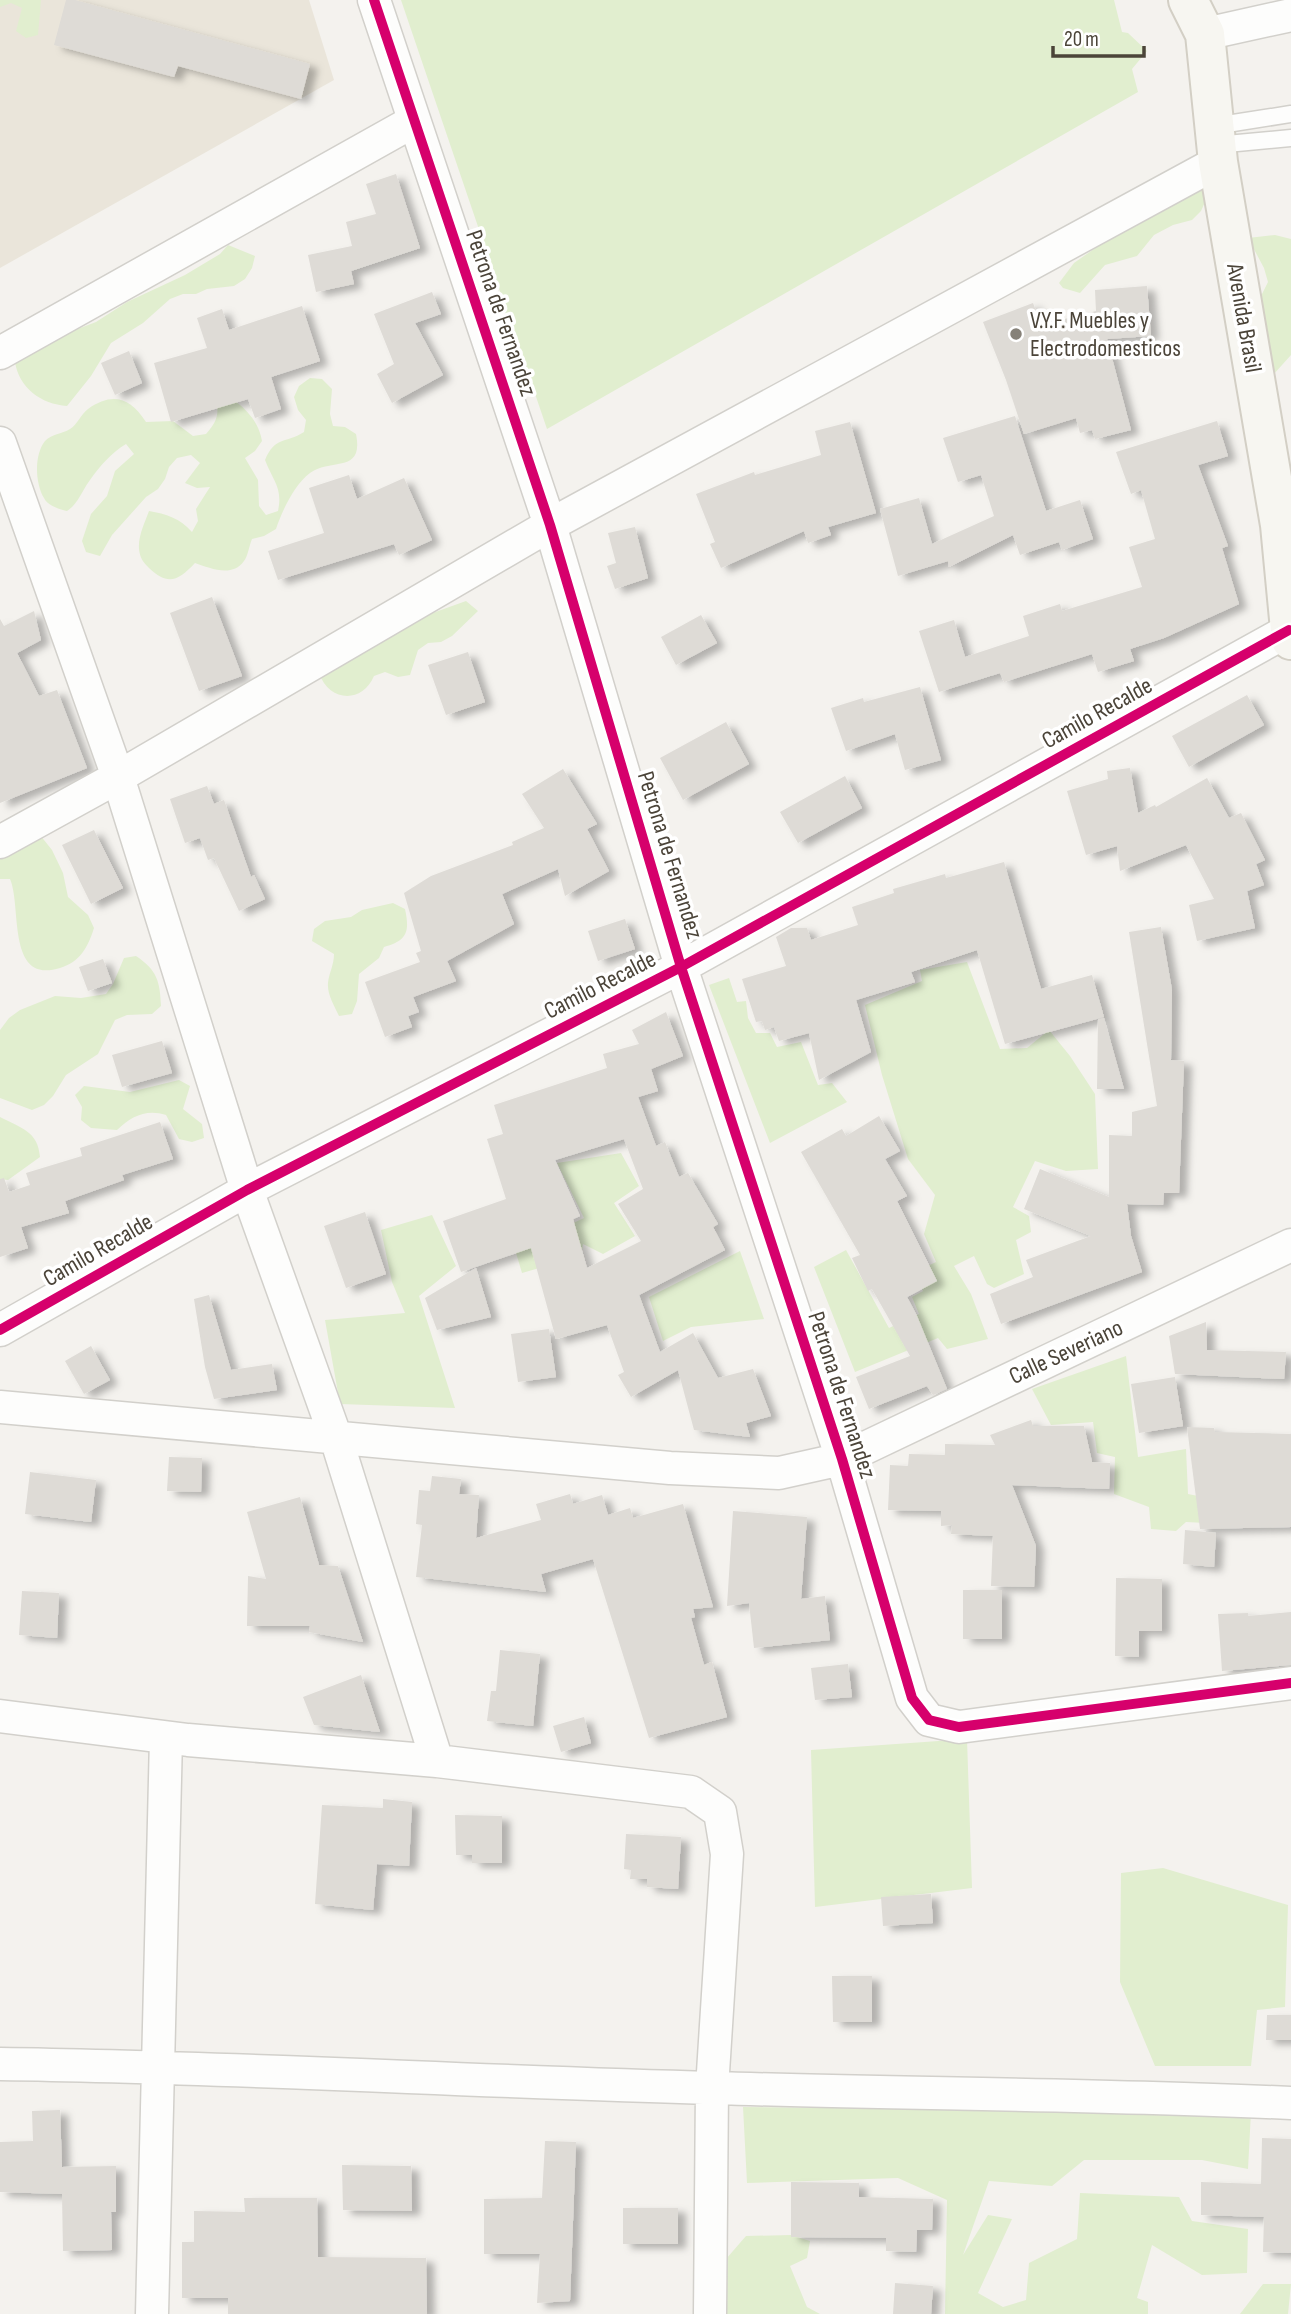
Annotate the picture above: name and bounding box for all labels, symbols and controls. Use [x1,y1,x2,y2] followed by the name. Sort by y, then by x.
[1053,14,1144,58] scale bar
[1064,27,1099,52] text: 20 m
[459,226,543,400] street label: Petrona de Fernandez
[1220,260,1268,375] street label: Avenida Brasil
[1030,306,1181,363] place label: V.Y.F. Muebles y Electrodomesticos
[1008,326,1024,342] marker: V.Y.F. Muebles y Electrodomesticos
[1037,671,1157,755] street label: Camilo Recalde
[631,768,709,943] street label: Petrona de Fernandez
[539,944,661,1026] street label: Camilo Recalde
[38,1207,158,1293] street label: Camilo Recalde
[801,1308,883,1482] street label: Petrona de Fernandez
[1005,1313,1127,1391] street label: Calle Severiano

